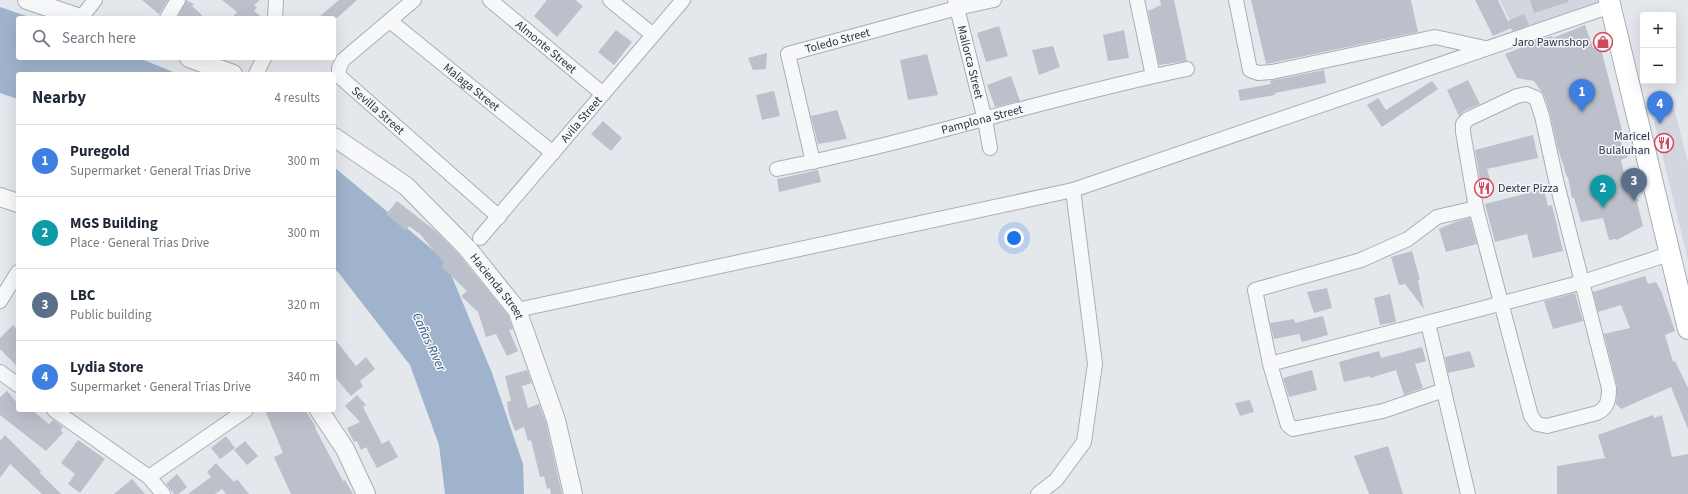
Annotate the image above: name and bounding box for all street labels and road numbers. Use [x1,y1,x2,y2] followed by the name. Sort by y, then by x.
[512,16,580,77] street label: Almonte Street
[953,23,988,101] street label: Mallorca Street
[803,24,872,58] street label: Toledo Street
[440,59,504,115] street label: Malaga Street
[348,82,408,139] street label: Sevilla Street
[556,92,606,146] street label: Avila Street
[939,100,1025,138] street label: Pamplona Street
[466,250,528,322] street label: Hacienda Street

